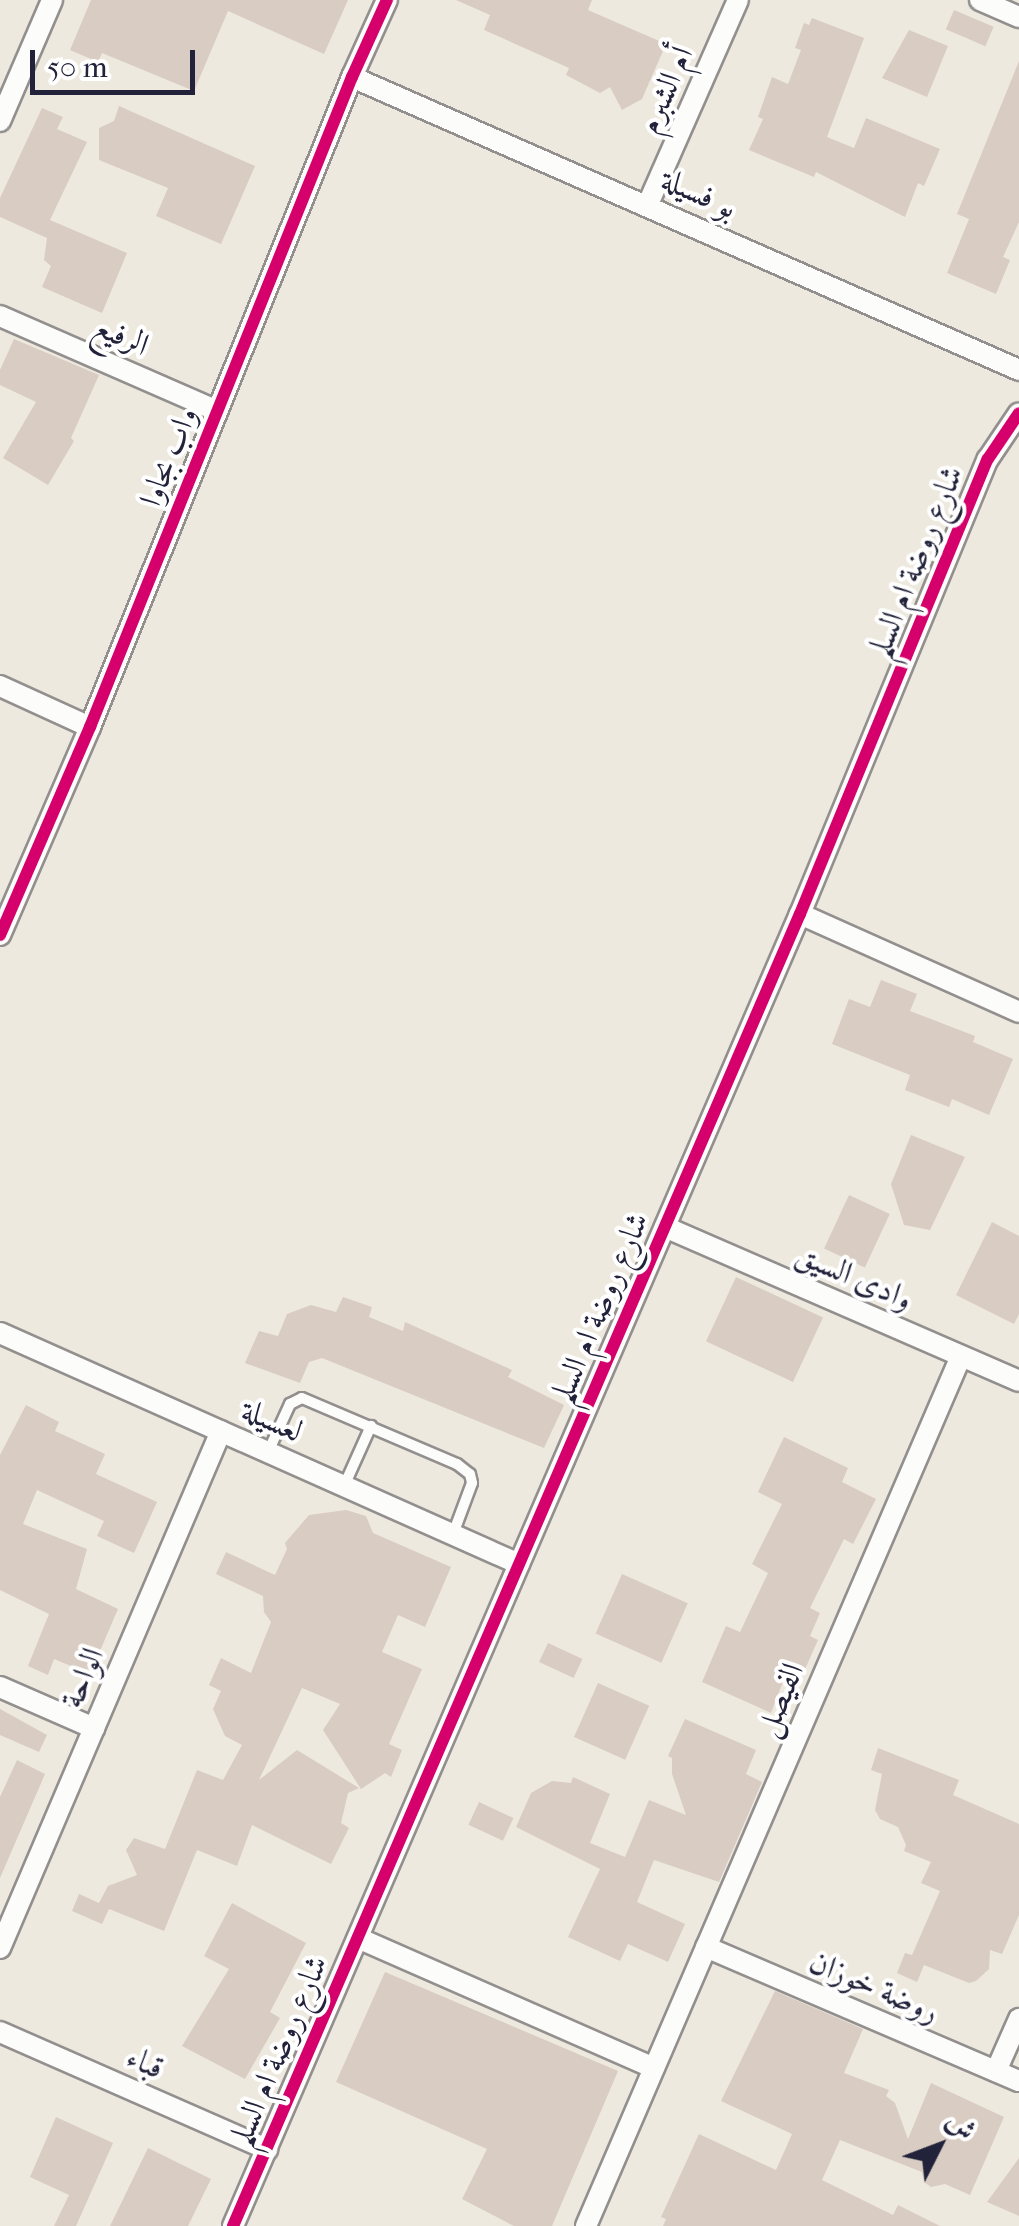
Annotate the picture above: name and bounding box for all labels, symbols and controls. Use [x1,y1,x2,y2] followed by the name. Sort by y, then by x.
[35,30,200,92] scale bar
[630,40,702,140] street label: أم الشبرم
[47,50,108,85] text: 50 m
[655,161,743,227] street label: بو فسيلة
[88,307,154,365] street label: الرفيع
[132,402,206,512] street label: واب بجاوا
[860,460,972,664] street label: شارع روضة ام السلم
[543,1207,657,1409] street label: شارع روضة ام السلم
[790,1235,918,1319] street label: وادى السيق
[236,1391,308,1451] street label: لعسيلة
[53,1642,113,1714] street label: الواحة
[747,1657,813,1743] street label: الفيصل
[803,1943,945,2031] street label: روضة خوزان
[222,1950,336,2152] street label: شارع روضة ام السلم
[120,2038,170,2088] street label: قباء
[889,2096,989,2196] north arrow
[940,2104,983,2147] text: ش

